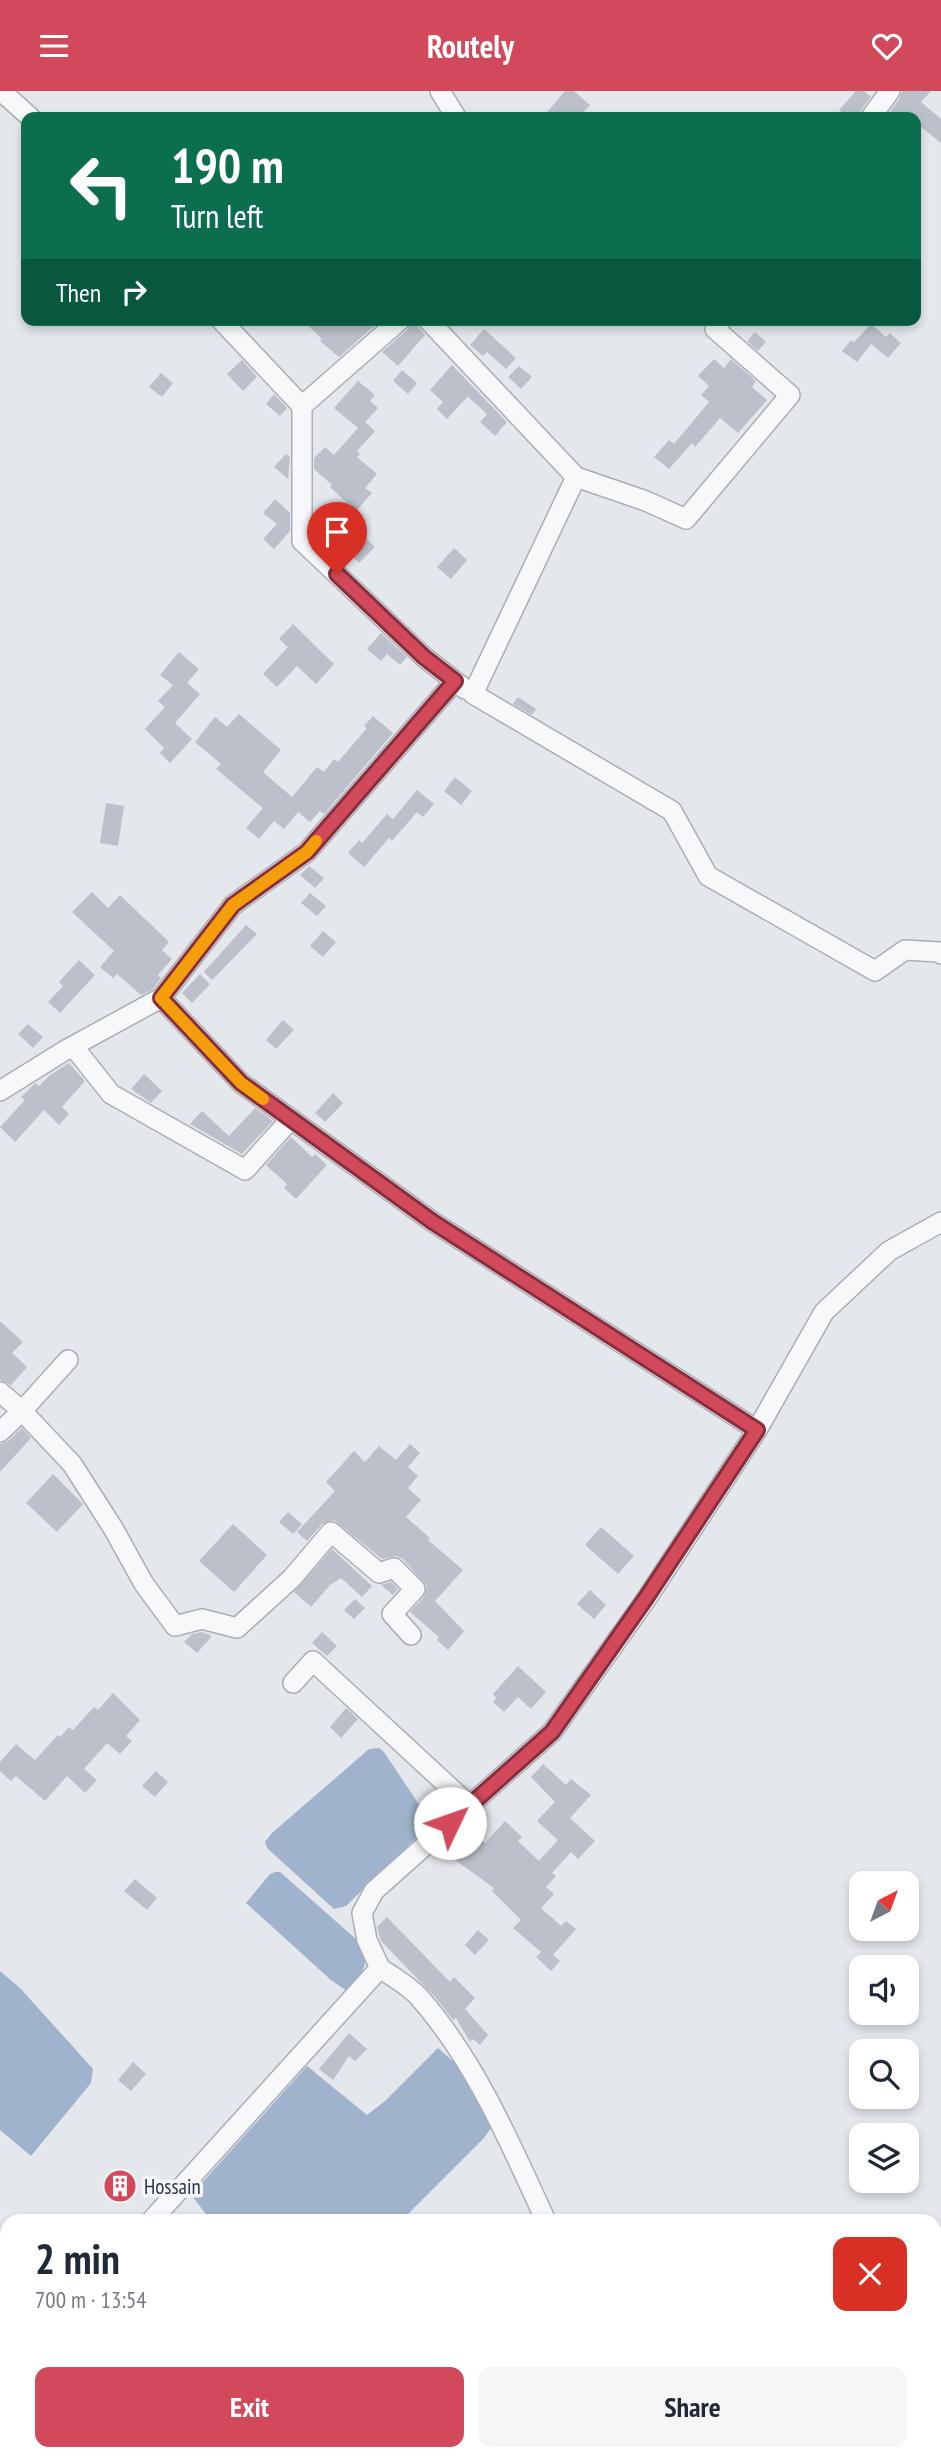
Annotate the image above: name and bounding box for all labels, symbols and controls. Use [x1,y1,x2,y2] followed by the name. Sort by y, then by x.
[427,25,514,67] text: Routely
[35,27,73,65] icon: menu
[868,27,906,65] icon: heart
[171,133,284,197] text: 190 m
[56,140,147,231] icon: left
[171,195,263,237] text: Turn left
[115,273,153,311] icon: right
[56,276,101,309] text: Then
[307,502,367,574] pin
[318,513,356,551] icon: arrive
[413,1786,487,1860] position arrow
[849,1871,919,1941] north arrow
[849,1871,919,2193] map controls
[849,1955,919,2025] button: sound
[849,2039,919,2109] button: search
[849,2123,919,2193] button: layers
[101,2167,139,2205] building icon: Hossain
[144,2173,201,2200] place label: Hossain
[35,2231,120,2286] text: 2 min
[833,2237,907,2311] button: close
[35,2285,147,2314] text: 700 m · 13:54
[35,2367,464,2447] button: Exit
[478,2367,907,2447] button: Share

